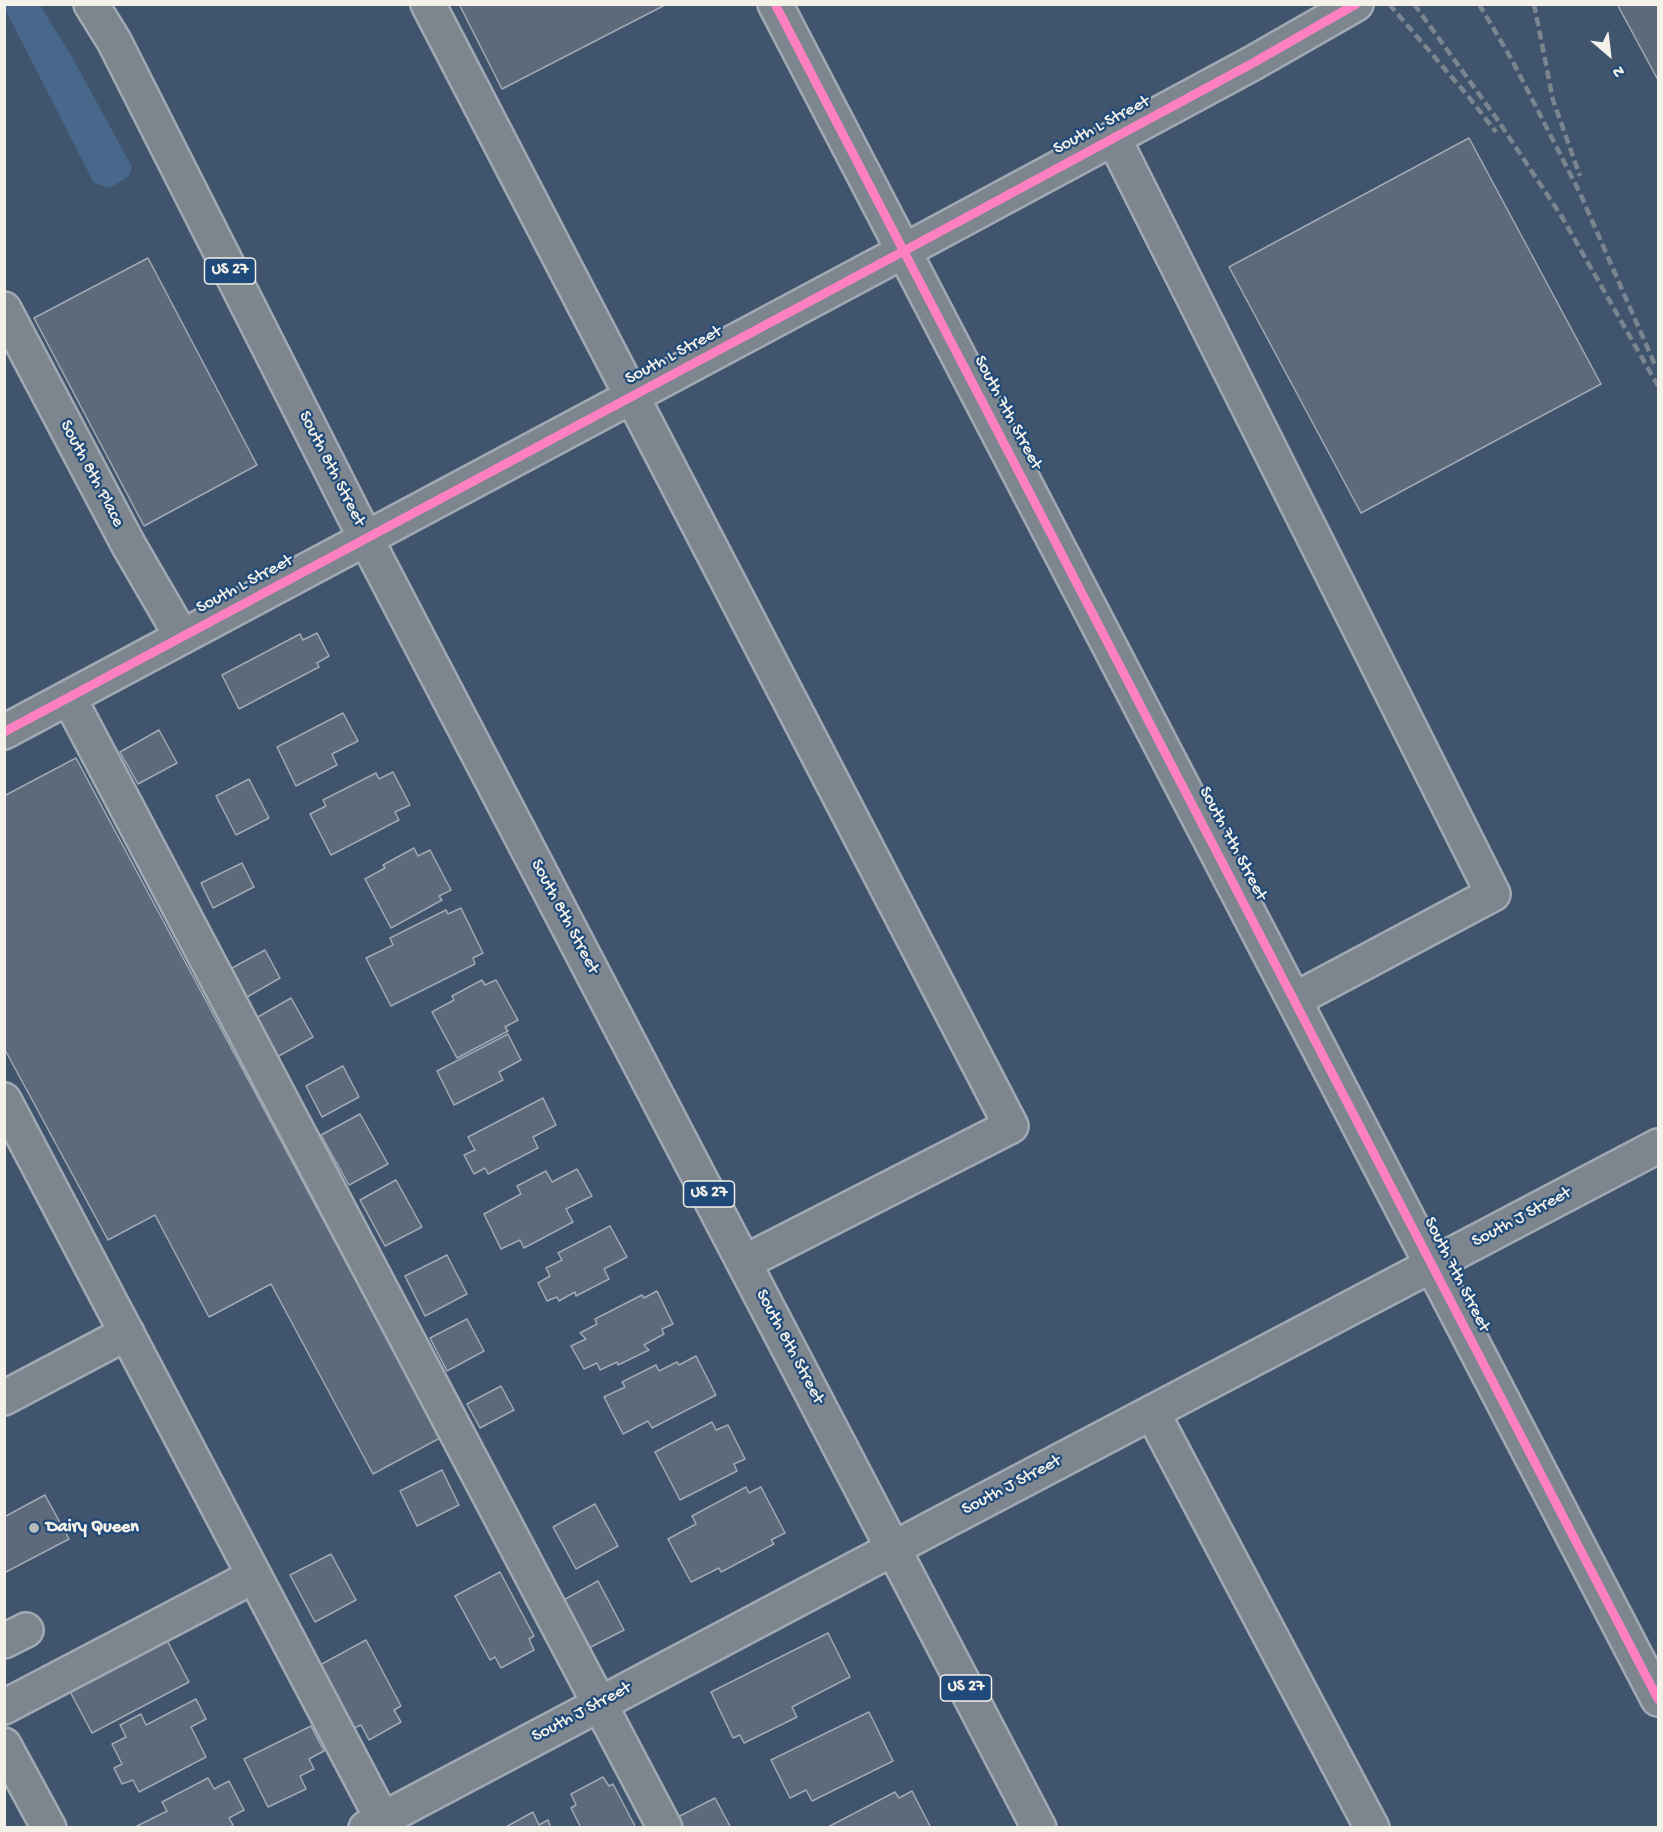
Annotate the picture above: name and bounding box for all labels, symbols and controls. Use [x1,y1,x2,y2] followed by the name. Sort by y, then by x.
[1579,24,1639,84] north arrow
[1609,59,1627,81] text: N
[1050,92,1154,160] street label: South L Street
[204,258,256,284] road number: US 27
[622,322,726,390] street label: South L Street
[968,352,1046,474] street label: South 7th Street
[293,408,369,530] street label: South 8th Street
[54,417,128,531] street label: South 8th Place
[193,551,297,619] street label: South L Street
[1193,783,1271,905] street label: South 7th Street
[525,856,603,978] street label: South 8th Street
[684,1181,734,1207] road number: US 27
[1469,1183,1575,1253] street label: South J Street
[1418,1214,1494,1336] street label: South 7th Street
[750,1286,828,1408] street label: South 8th Street
[959,1451,1065,1521] street label: South J Street
[46,1517,139,1539] place label: Dairy Queen
[27,1521,41,1535] marker: Dairy Queen
[940,1675,992,1701] road number: US 27
[529,1678,635,1748] street label: South J Street

